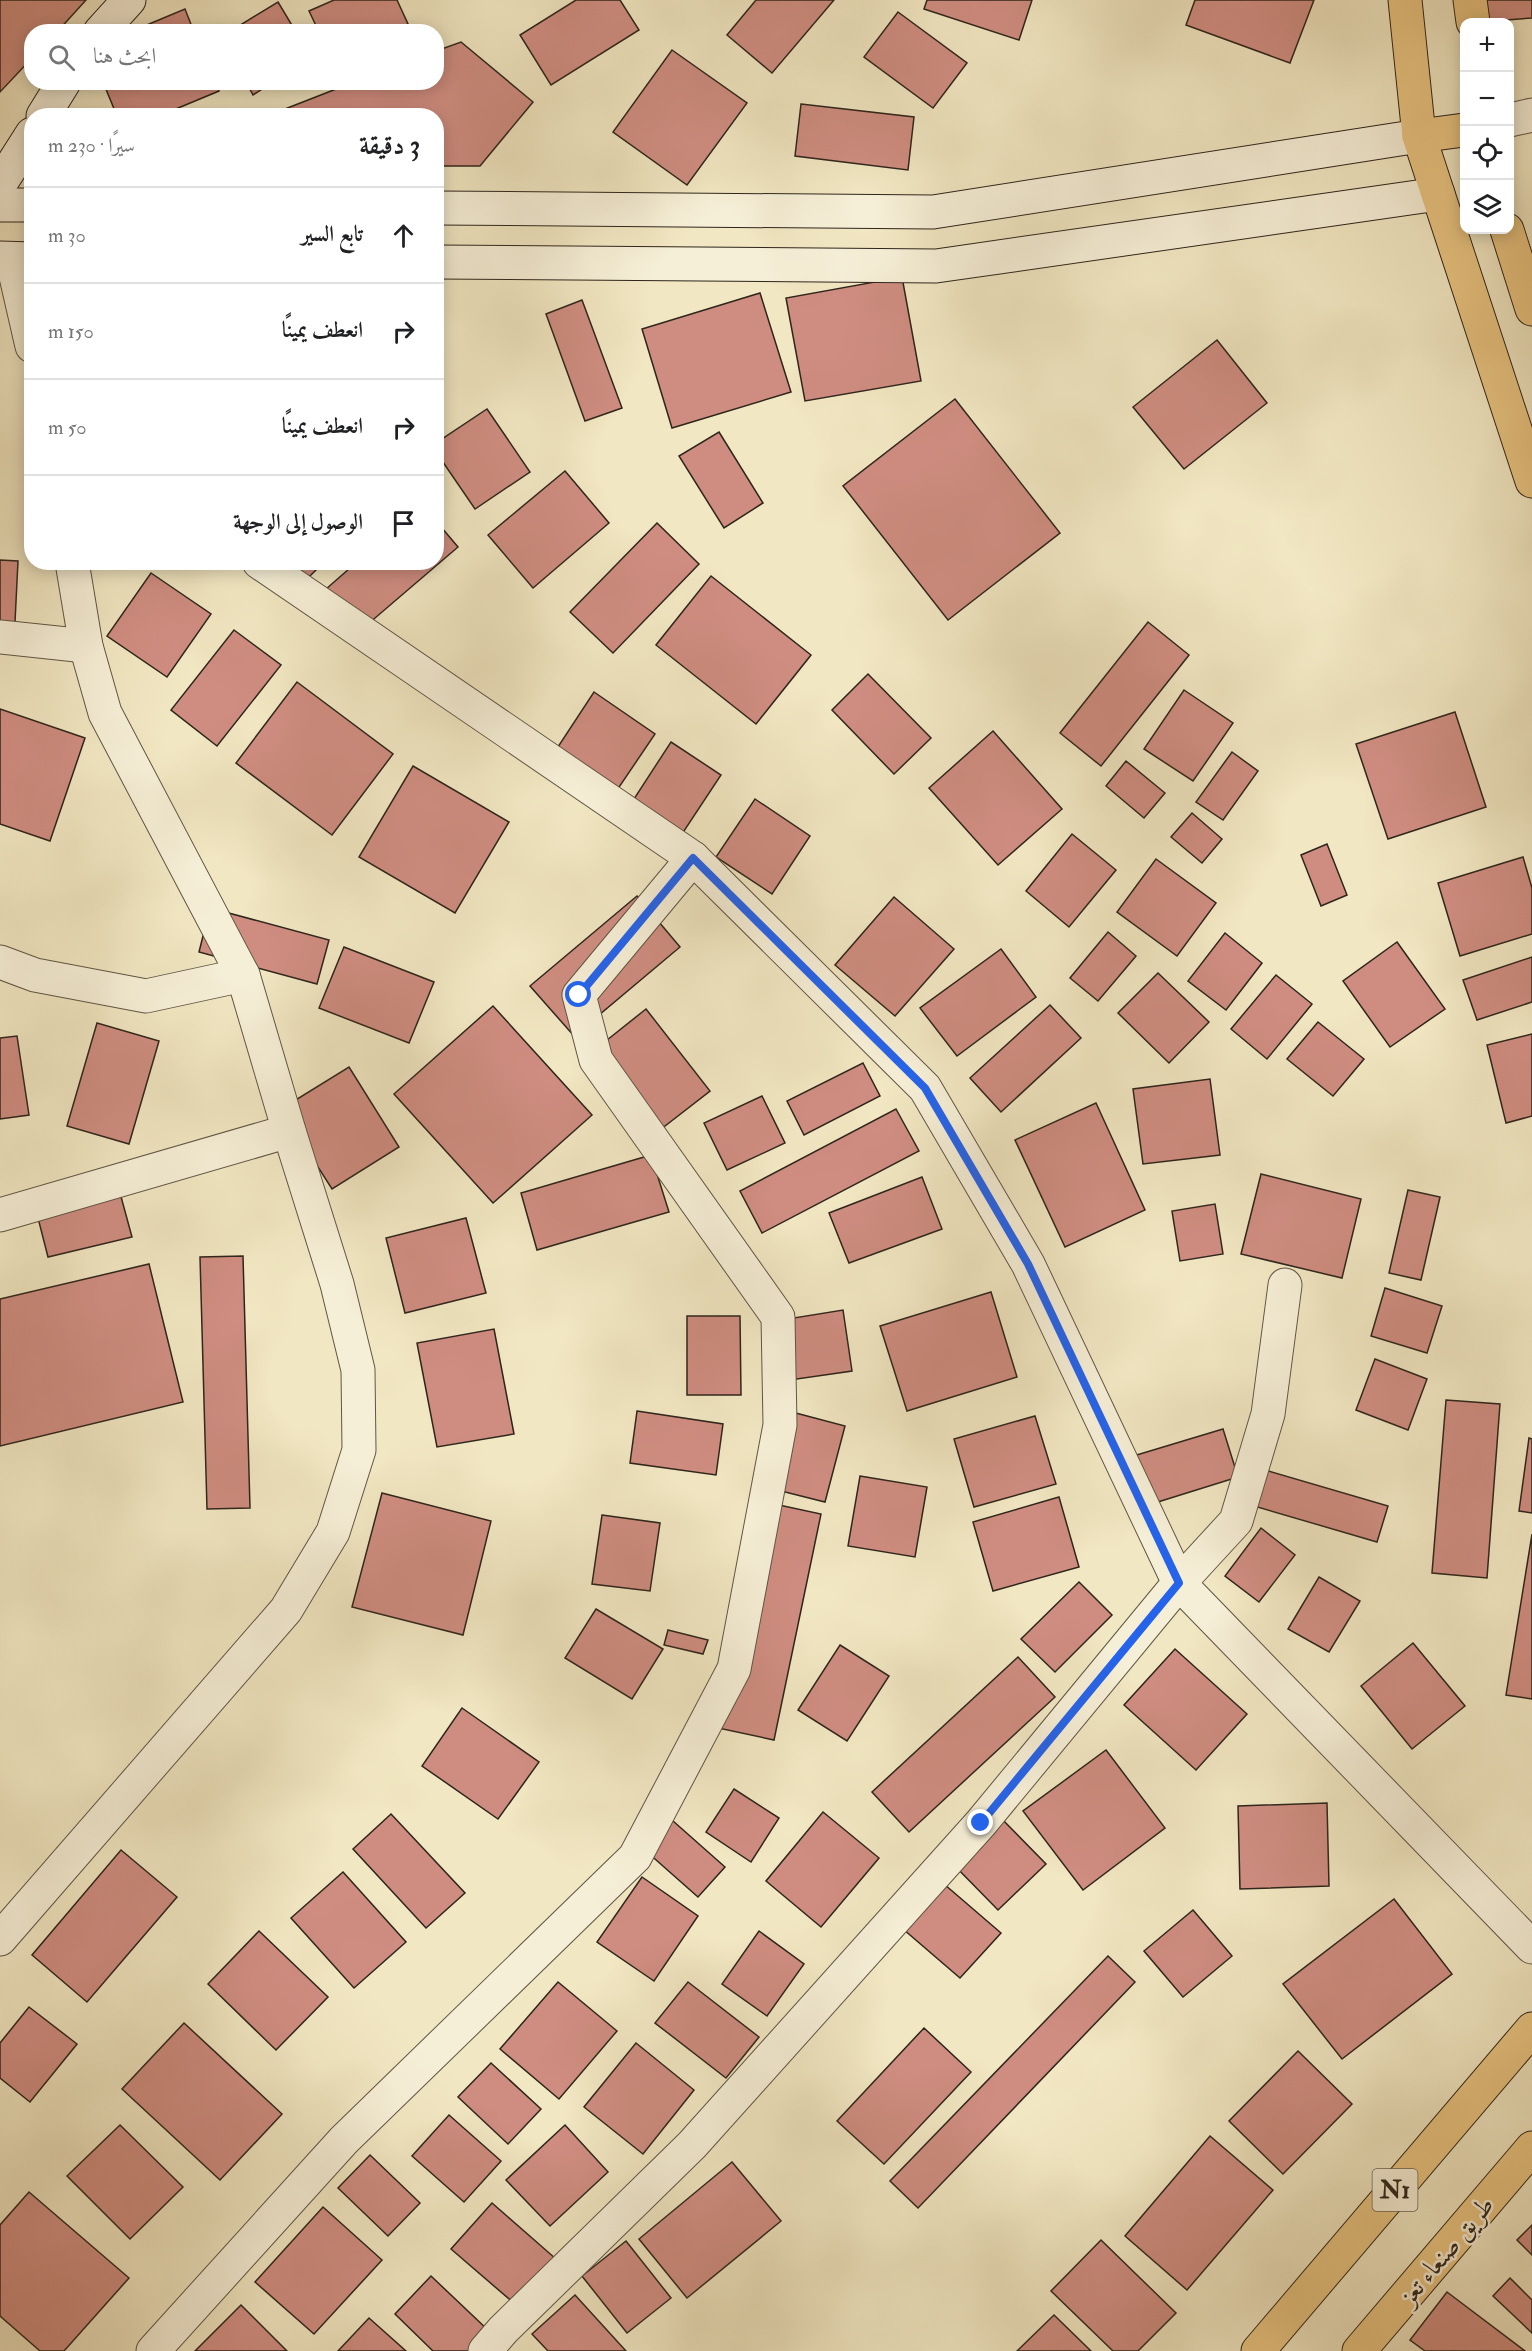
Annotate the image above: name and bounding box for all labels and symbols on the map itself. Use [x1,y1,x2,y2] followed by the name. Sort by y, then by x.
[565,981,591,1007] route start
[967,1809,993,1835] route end
[1372,2169,1418,2211] road number: N1
[1390,2190,1501,2314] street label: طريق صنعاء تعز

